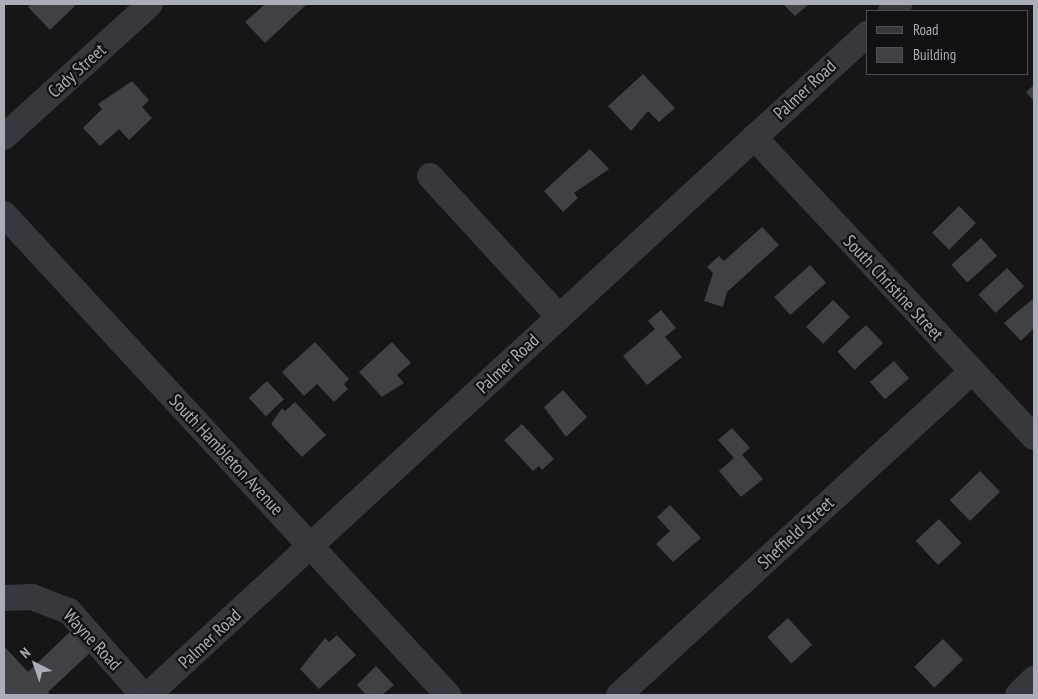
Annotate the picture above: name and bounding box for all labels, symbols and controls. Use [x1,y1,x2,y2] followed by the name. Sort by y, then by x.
[866,10,1028,75] legend
[913,20,939,39] text: Road
[43,39,111,103] street label: Cady Street
[913,45,956,64] text: Building
[769,56,841,124] street label: Palmer Road
[839,231,947,345] street label: South Christine Street
[472,330,544,398] street label: Palmer Road
[164,390,288,520] street label: South Hambleton Avenue
[754,492,838,574] street label: Sheffield Street
[58,605,126,675] street label: Wayne Road
[174,605,246,673] street label: Palmer Road
[10,639,60,689] north arrow
[16,643,34,662] text: N

